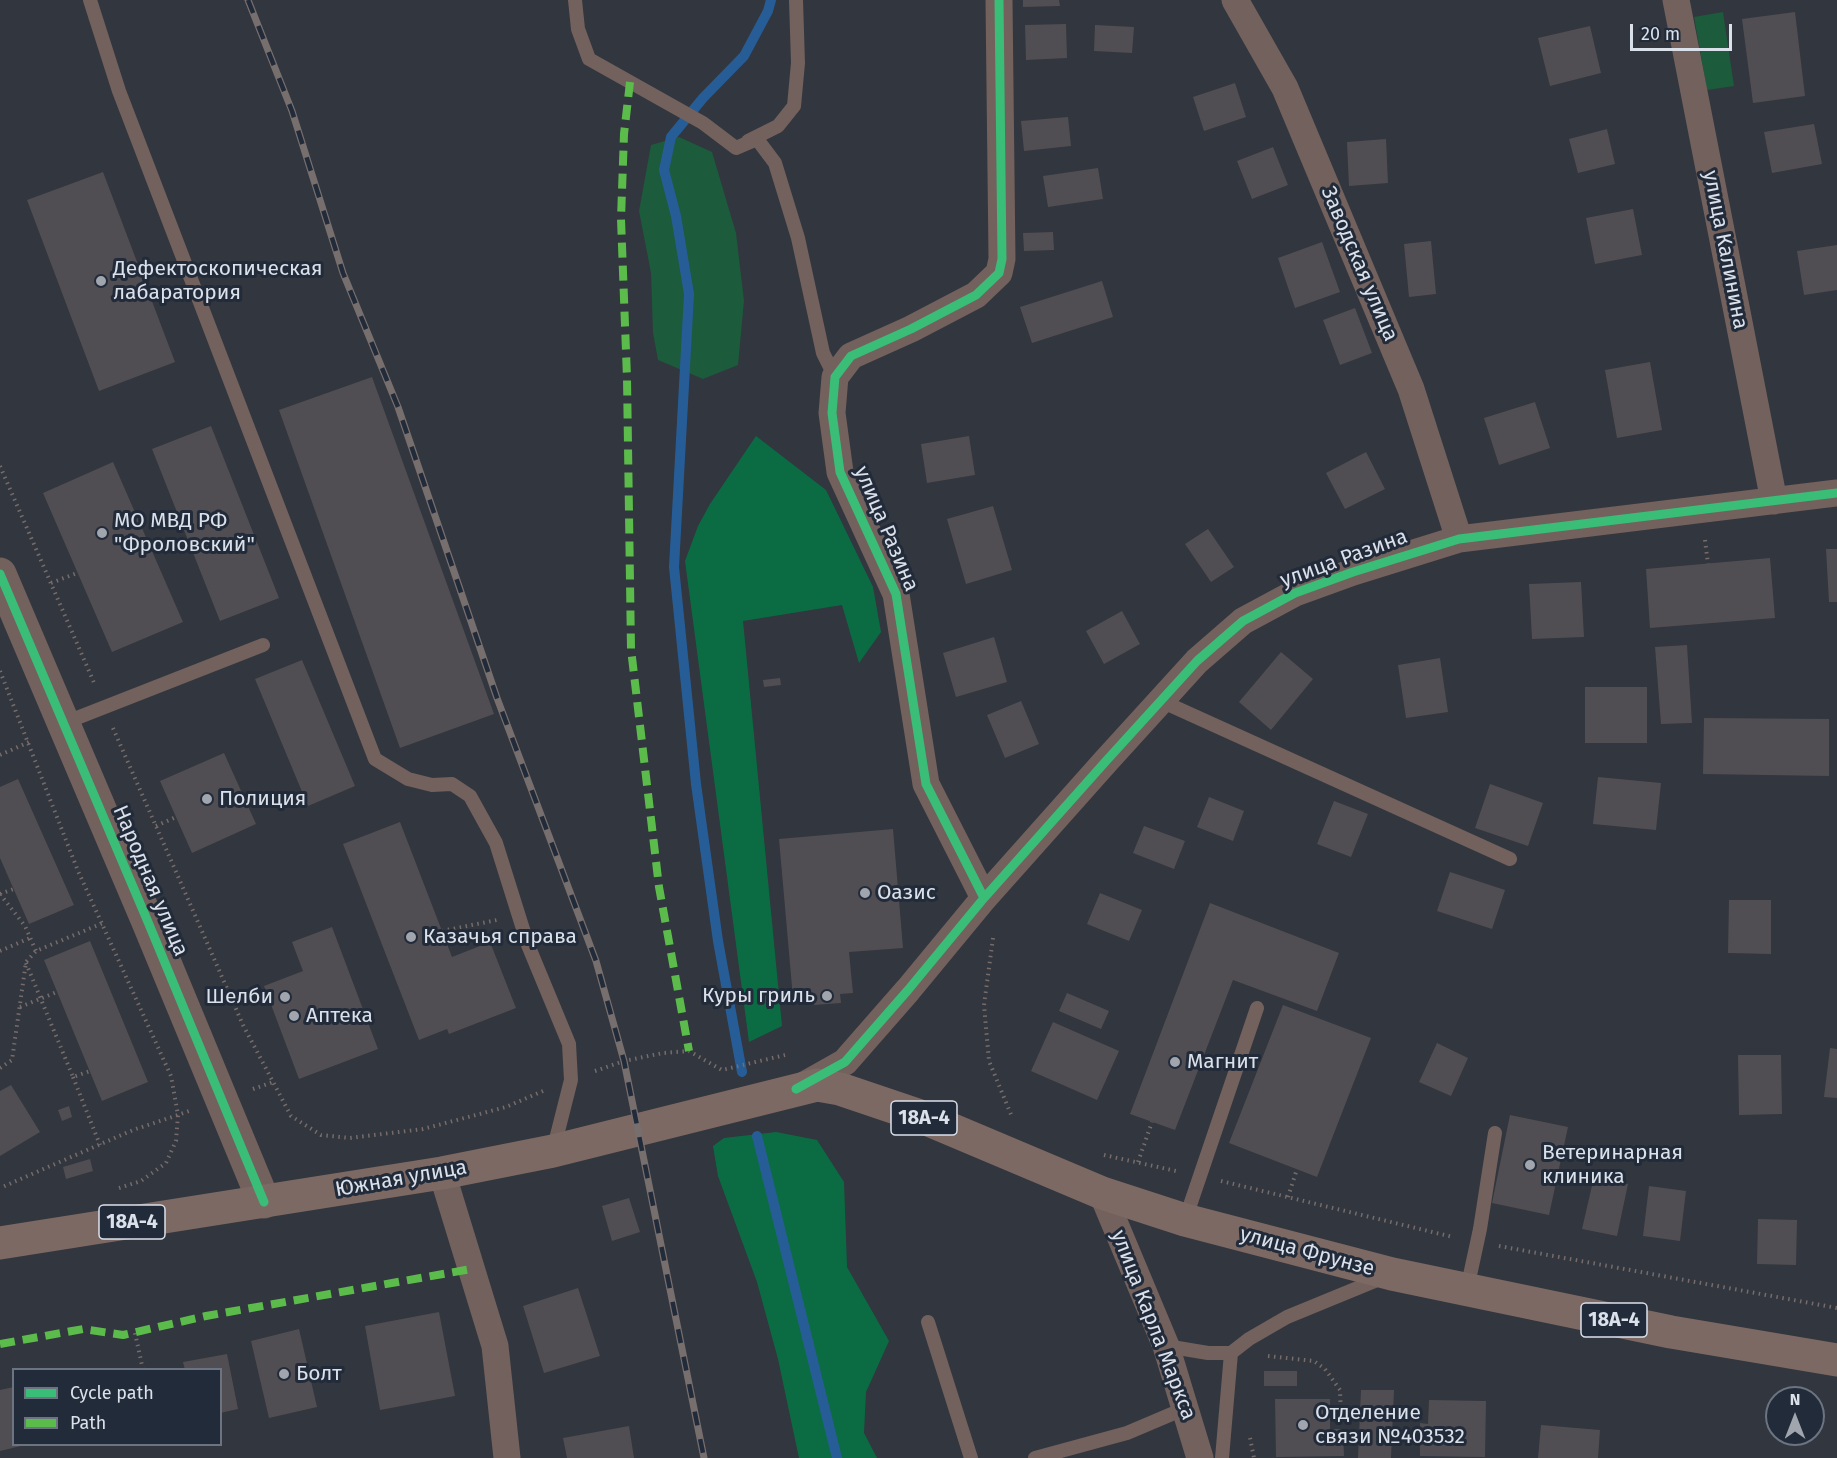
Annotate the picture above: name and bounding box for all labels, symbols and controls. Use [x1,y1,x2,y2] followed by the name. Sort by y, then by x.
[1633,12,1735,50] scale bar
[1641,23,1680,45] text: 20 m
[1697,168,1753,332] street label: улица Калинина
[1315,183,1403,345] street label: Заводская улица
[113,256,323,306] place label: Дефектоскопическая лабаратория
[94,274,108,288] marker: Дефектоскопическая лабаратория
[848,463,924,595] street label: улица Разина
[114,508,255,558] place label: МО МВД РФ "Фроловский"
[1277,524,1411,594] street label: улица Разина
[95,526,109,540] marker: МО МВД РФ "Фроловский"
[219,786,306,812] place label: Полиция
[200,792,214,806] marker: Полиция
[107,802,193,960] street label: Народная улица
[877,880,936,906] place label: Оазис
[858,886,872,900] marker: Оазис
[423,924,577,950] place label: Казачья справа
[404,930,418,944] marker: Казачья справа
[702,983,815,1009] place label: Куры гриль
[205,984,273,1010] place label: Шелби
[820,989,834,1003] marker: Куры гриль
[278,990,292,1004] marker: Шелби
[306,1003,373,1029] place label: Аптека
[287,1009,301,1023] marker: Аптека
[1187,1049,1258,1075] place label: Магнит
[1168,1055,1182,1069] marker: Магнит
[891,1101,957,1135] road number: 18А-4
[1542,1140,1683,1190] place label: Ветеринарная клиника
[333,1155,469,1203] street label: Южная улица
[1523,1158,1537,1172] marker: Ветеринарная клиника
[99,1205,165,1239] road number: 18А-4
[1237,1222,1377,1282] street label: улица Фрунзе
[1105,1227,1201,1423] street label: улица Карла Маркса
[1581,1303,1647,1337] road number: 18А-4
[296,1361,342,1387] place label: Болт
[277,1367,291,1381] marker: Болт
[12,1368,222,1446] legend
[70,1382,154,1404] text: Cycle path
[1765,1386,1825,1446] north arrow
[1790,1390,1800,1409] text: N
[1315,1400,1465,1450] place label: Отделение связи №403532
[70,1412,106,1434] text: Path
[1296,1418,1310,1432] marker: Отделение связи №403532

